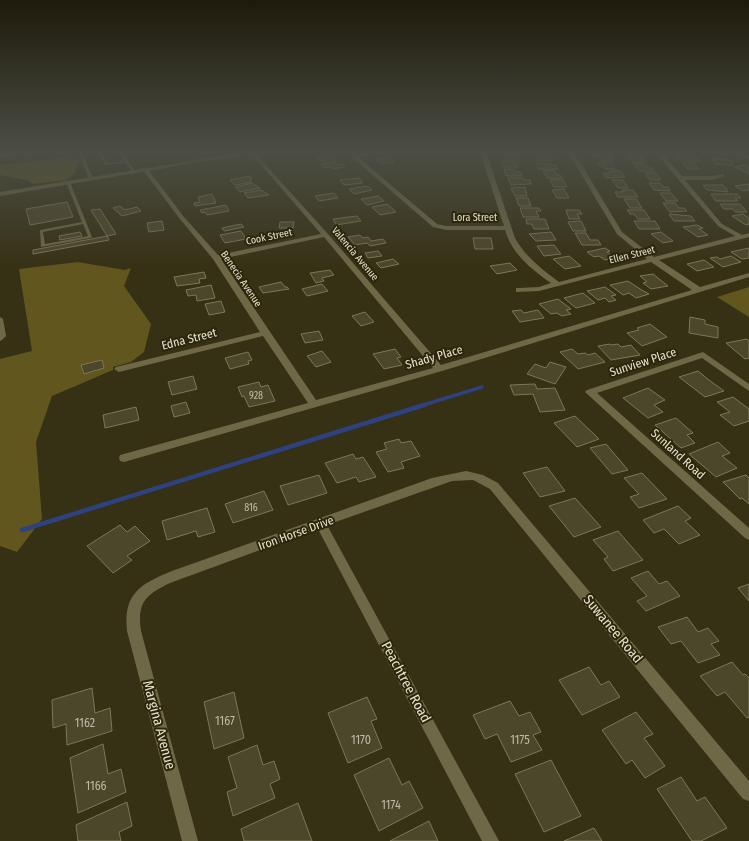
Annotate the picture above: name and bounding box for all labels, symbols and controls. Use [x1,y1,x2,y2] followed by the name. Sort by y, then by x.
[453,212,498,224] street label: Lora Street
[329,225,381,283] street label: Valencia Avenue
[245,226,294,248] street label: Cook Street
[608,243,657,267] street label: Ellen Street
[218,249,264,309] street label: Benecia Avenue
[160,325,218,353] street label: Edna Street
[404,342,464,372] street label: Shady Place
[608,345,678,379] street label: Sunview Place
[249,390,263,402] house number: 928
[648,426,708,482] street label: Sunland Road
[244,502,258,514] house number: 816
[256,513,336,553] street label: Iron Horse Drive
[580,592,646,666] street label: Suwanee Road
[378,639,434,725] street label: Peachtree Road
[139,679,179,771] street label: Margina Avenue
[215,714,235,728] house number: 1167
[75,716,95,730] house number: 1162
[351,733,371,747] house number: 1170
[510,733,530,747] house number: 1175
[85,779,107,793] house number: 1166
[381,798,401,812] house number: 1174

